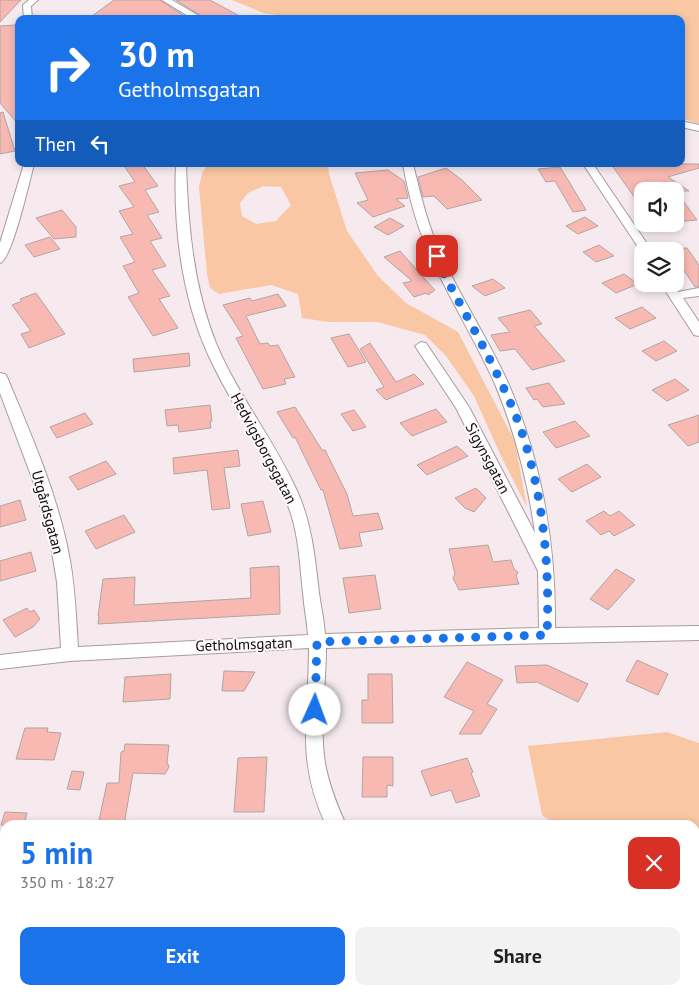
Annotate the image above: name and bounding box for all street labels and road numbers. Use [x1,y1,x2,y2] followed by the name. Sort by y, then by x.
[227,389,301,507] street label: Hedvigsborgsgatan
[461,419,515,497] street label: Sigynsgatan
[28,468,68,556] street label: Utgårdsgatan
[195,633,293,655] street label: Getholmsgatan

